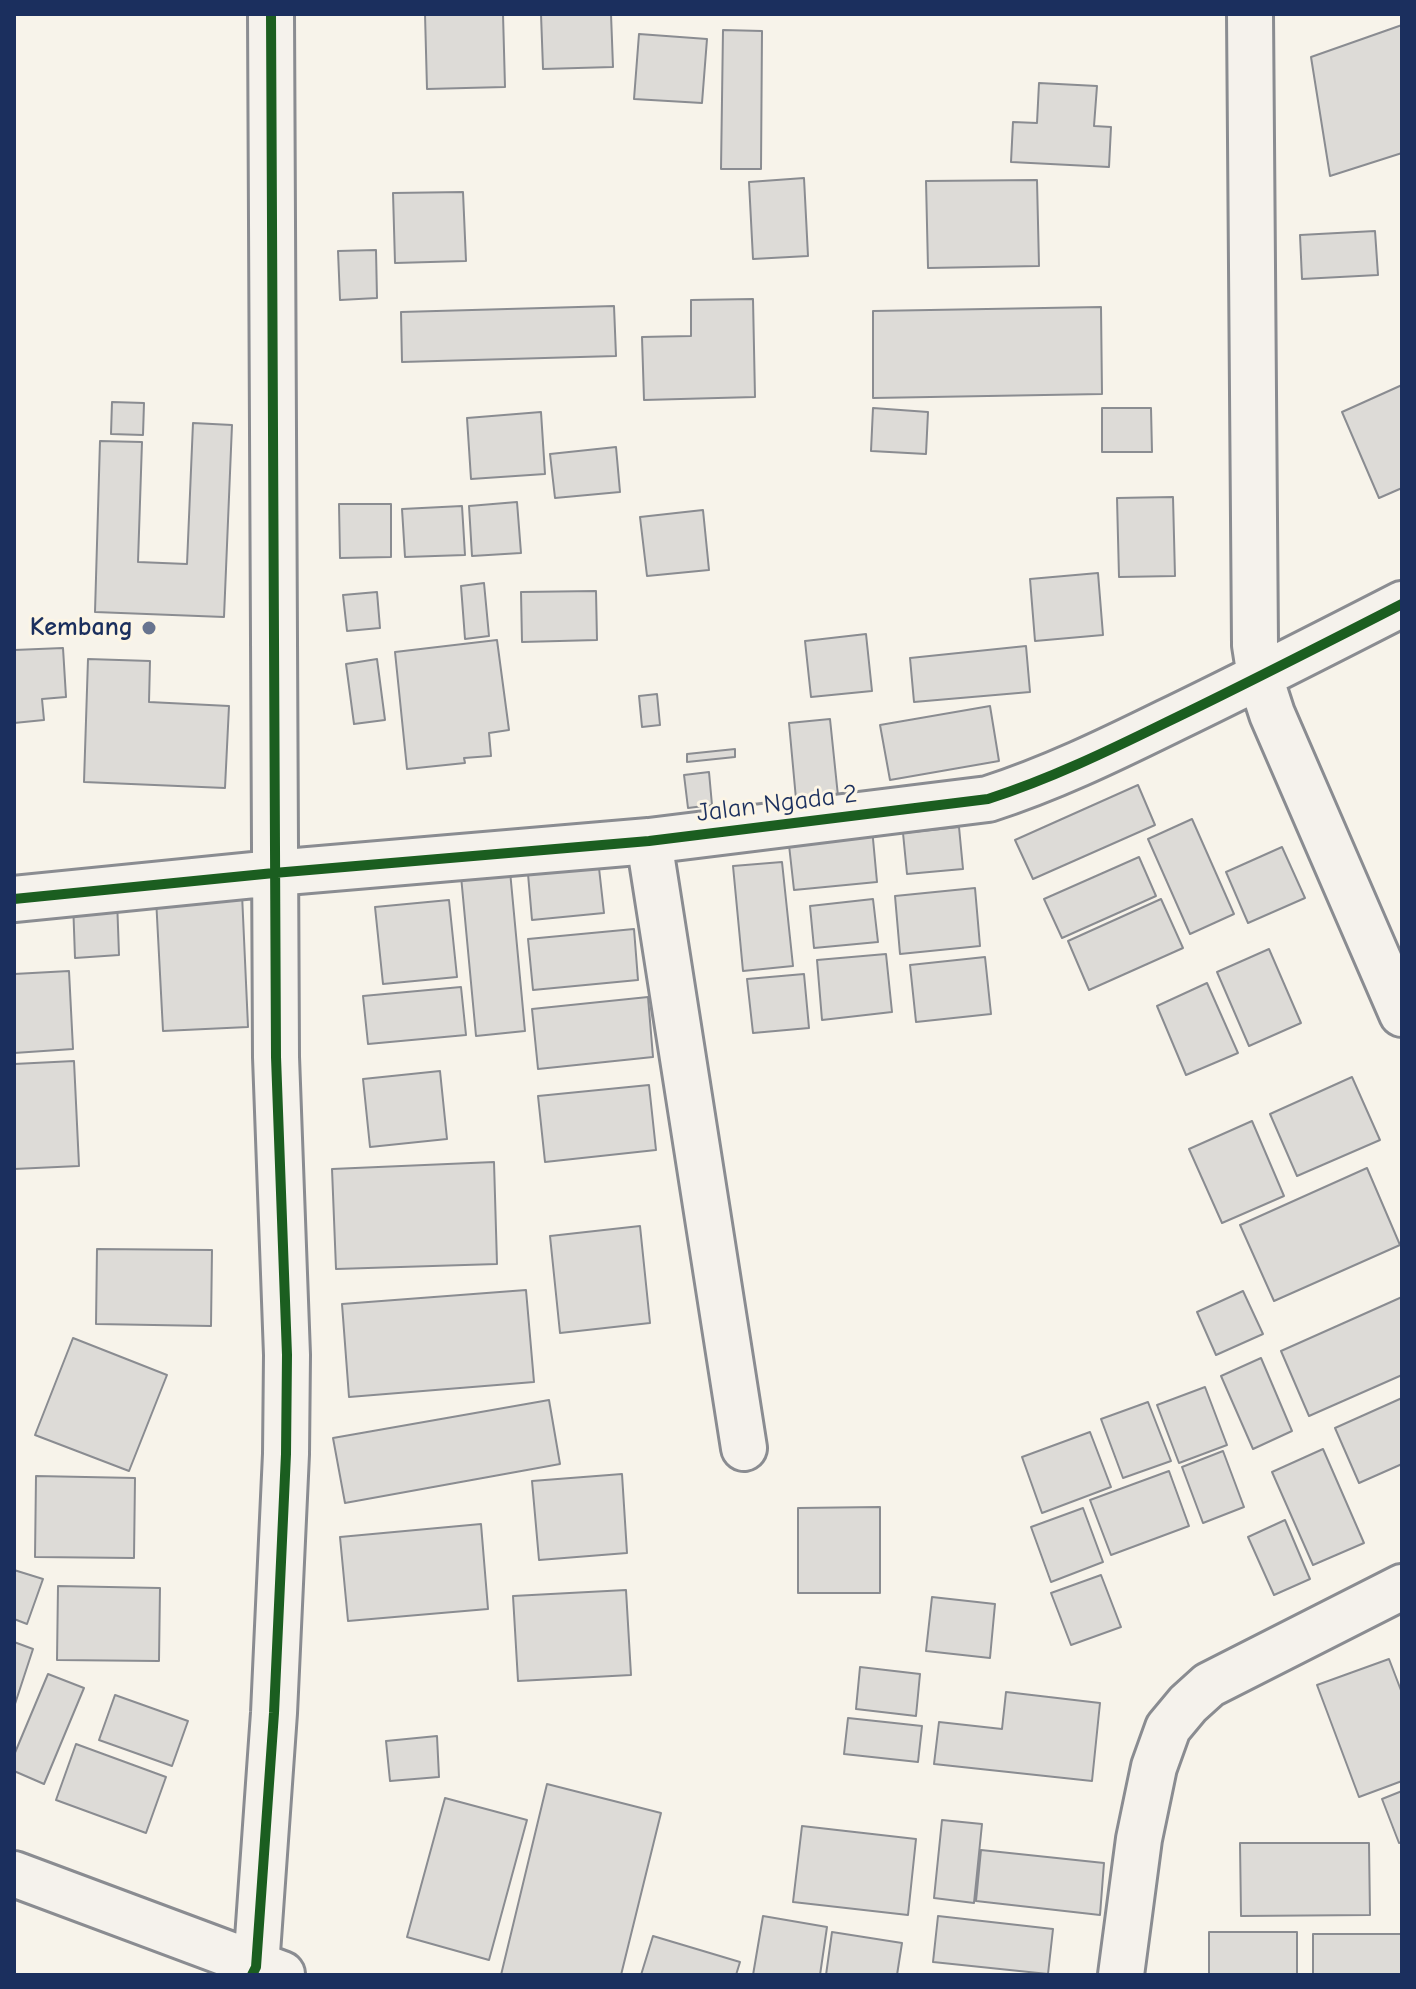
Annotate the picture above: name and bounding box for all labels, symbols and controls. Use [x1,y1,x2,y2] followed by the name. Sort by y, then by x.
[30,612,133,644] place label: Kembang
[140,619,158,637] marker: Kembang
[695,779,859,829] street label: Jalan Ngada 2

